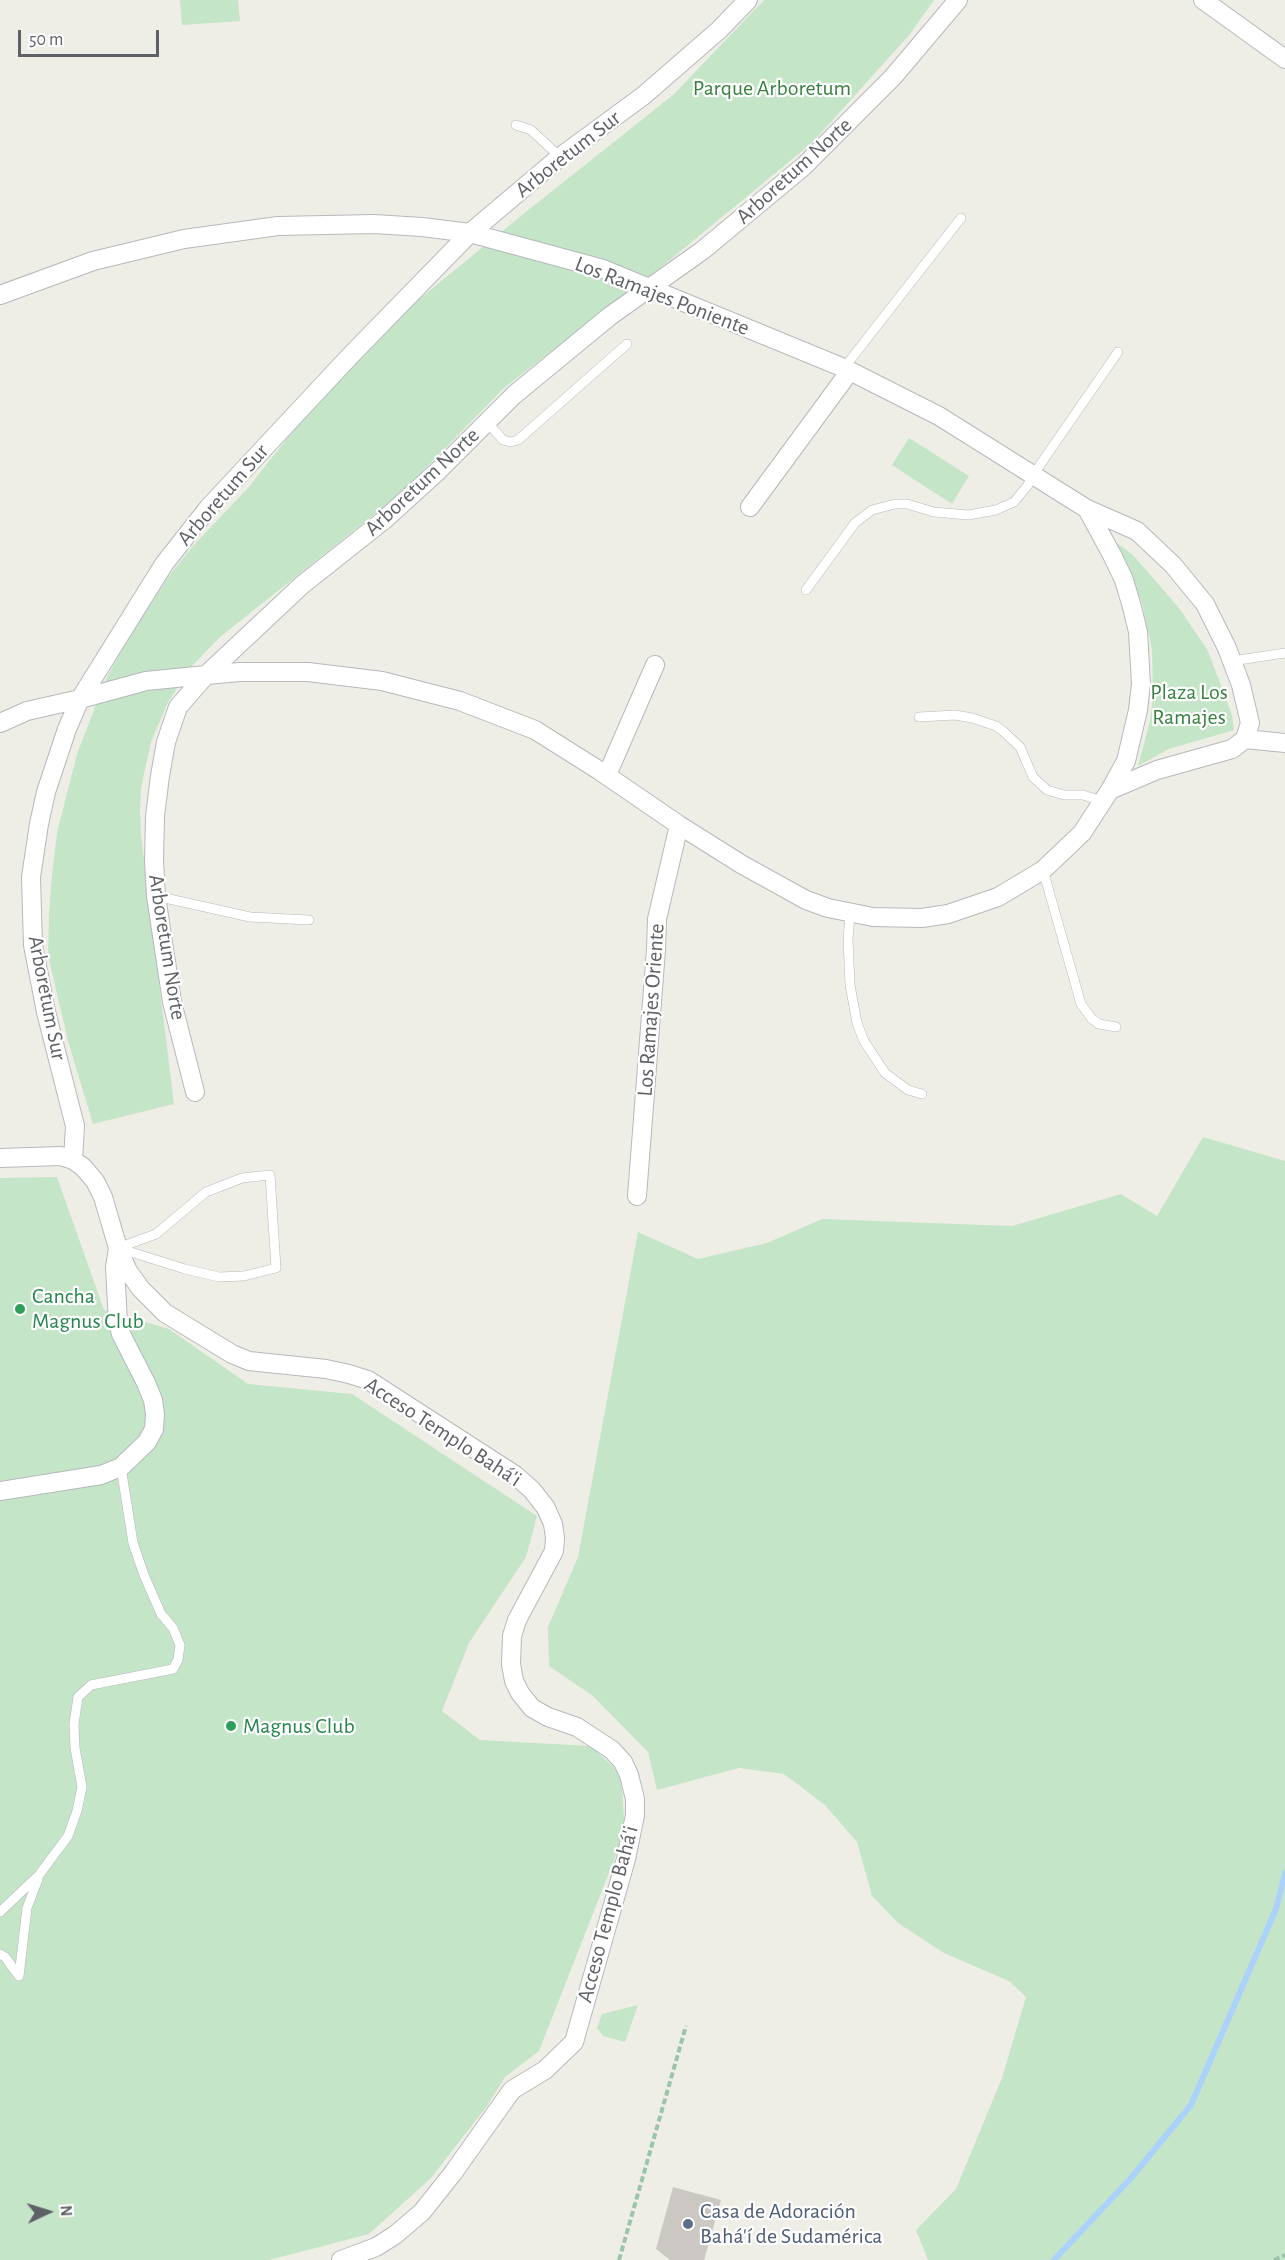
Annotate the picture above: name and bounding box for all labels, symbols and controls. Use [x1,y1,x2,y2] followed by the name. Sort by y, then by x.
[21,18,162,56] scale bar
[29,31,63,49] text: 50 m
[693,75,851,101] park label: Parque Arboretum
[510,105,626,203] street label: Arboretum Sur
[731,112,857,230] street label: Arboretum Norte
[571,251,753,341] street label: Los Ramajes Poniente
[359,422,485,542] street label: Arboretum Norte
[172,439,274,551] street label: Arboretum Sur
[1150,679,1228,730] park label: Plaza Los Ramajes
[142,872,192,1022] street label: Arboretum Norte
[632,923,670,1097] street label: Los Ramajes Oriente
[22,933,72,1063] street label: Arboretum Sur
[32,1283,144,1334] place label: Cancha Magnus Club
[13,1302,27,1316] marker: Cancha Magnus Club
[359,1371,527,1493] street label: Acceso Templo Bahá'i
[243,1713,355,1739] place label: Magnus Club
[224,1719,238,1733] marker: Magnus Club
[572,1823,644,2005] street label: Acceso Templo Bahá'i
[18,2182,78,2242] north arrow
[700,2198,882,2250] place label: Casa de Adoración Bahá'í de Sudamérica
[58,2205,74,2217] text: N
[681,2217,695,2231] marker: Casa de Adoración Bahá'í de Sudamérica

